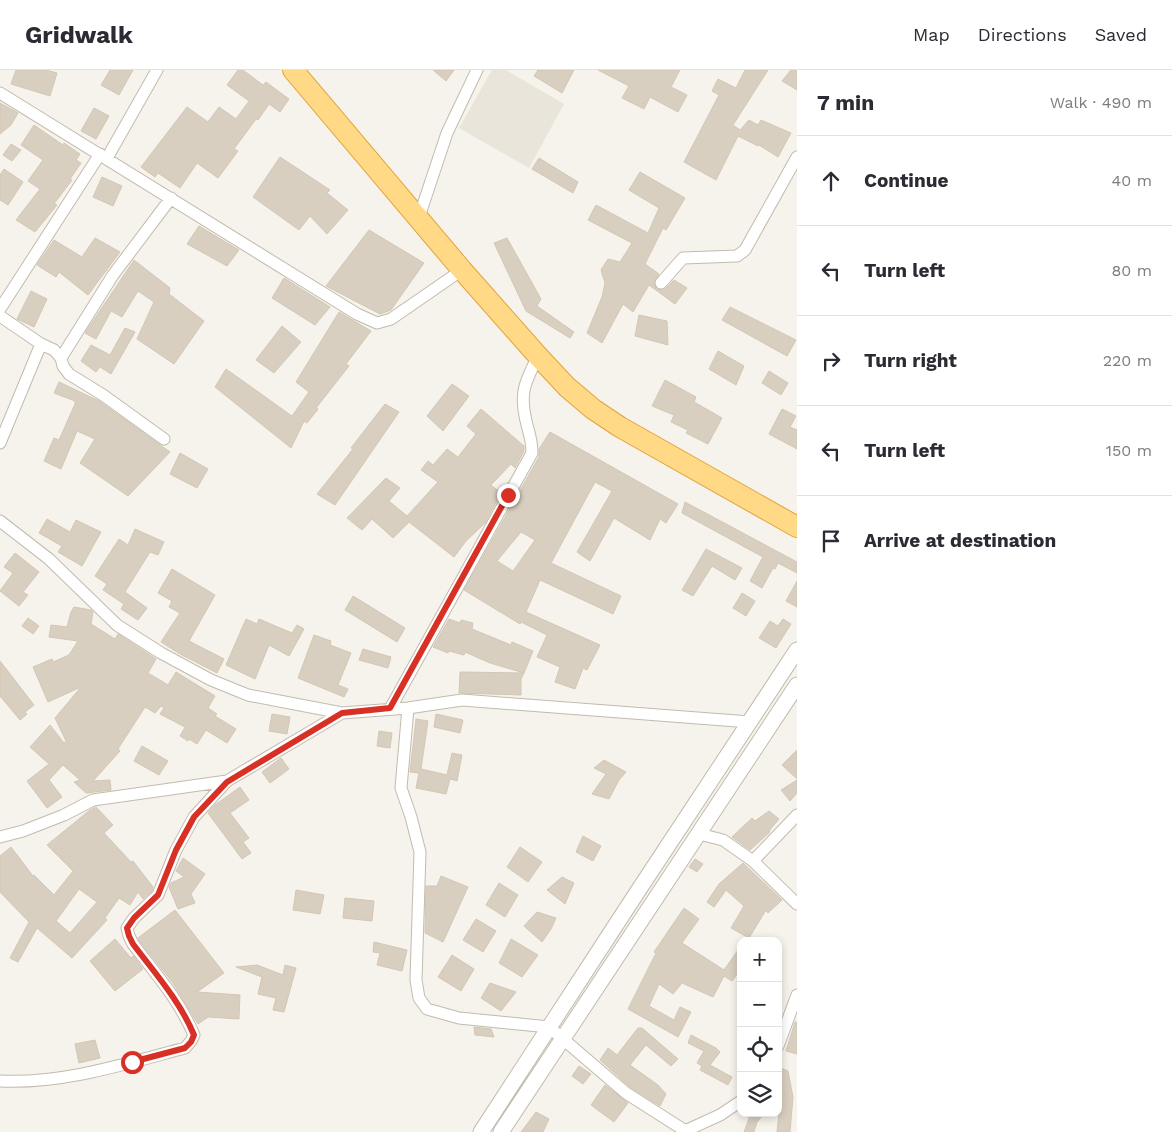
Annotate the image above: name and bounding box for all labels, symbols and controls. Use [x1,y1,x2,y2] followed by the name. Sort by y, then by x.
[25,21,133,49] text: Gridwalk
[913,24,950,45] text: Map
[978,24,1067,45] text: Directions
[1095,24,1147,45] text: Saved
[817,90,874,115] text: 7 min
[1050,93,1152,112] text: Walk · 490 m
[817,167,845,195] icon: ahead
[864,169,948,192] text: Continue
[1112,171,1152,190] text: 40 m
[817,257,845,285] icon: left
[864,259,945,282] text: Turn left
[1111,261,1152,280] text: 80 m
[817,347,845,375] icon: right
[864,349,957,372] text: Turn right
[1103,351,1152,370] text: 220 m
[817,437,845,465] icon: left
[864,439,945,462] text: Turn left
[1106,441,1152,460] text: 150 m
[497,484,520,507] route end
[817,527,845,555] icon: arrive
[864,529,1056,552] text: Arrive at destination
[737,937,782,1117] map controls
[737,937,782,982] button: +
[737,982,782,1027] button: −
[737,1027,782,1072] button: locate
[121,1051,144,1074] route start
[737,1072,782,1117] button: layers

